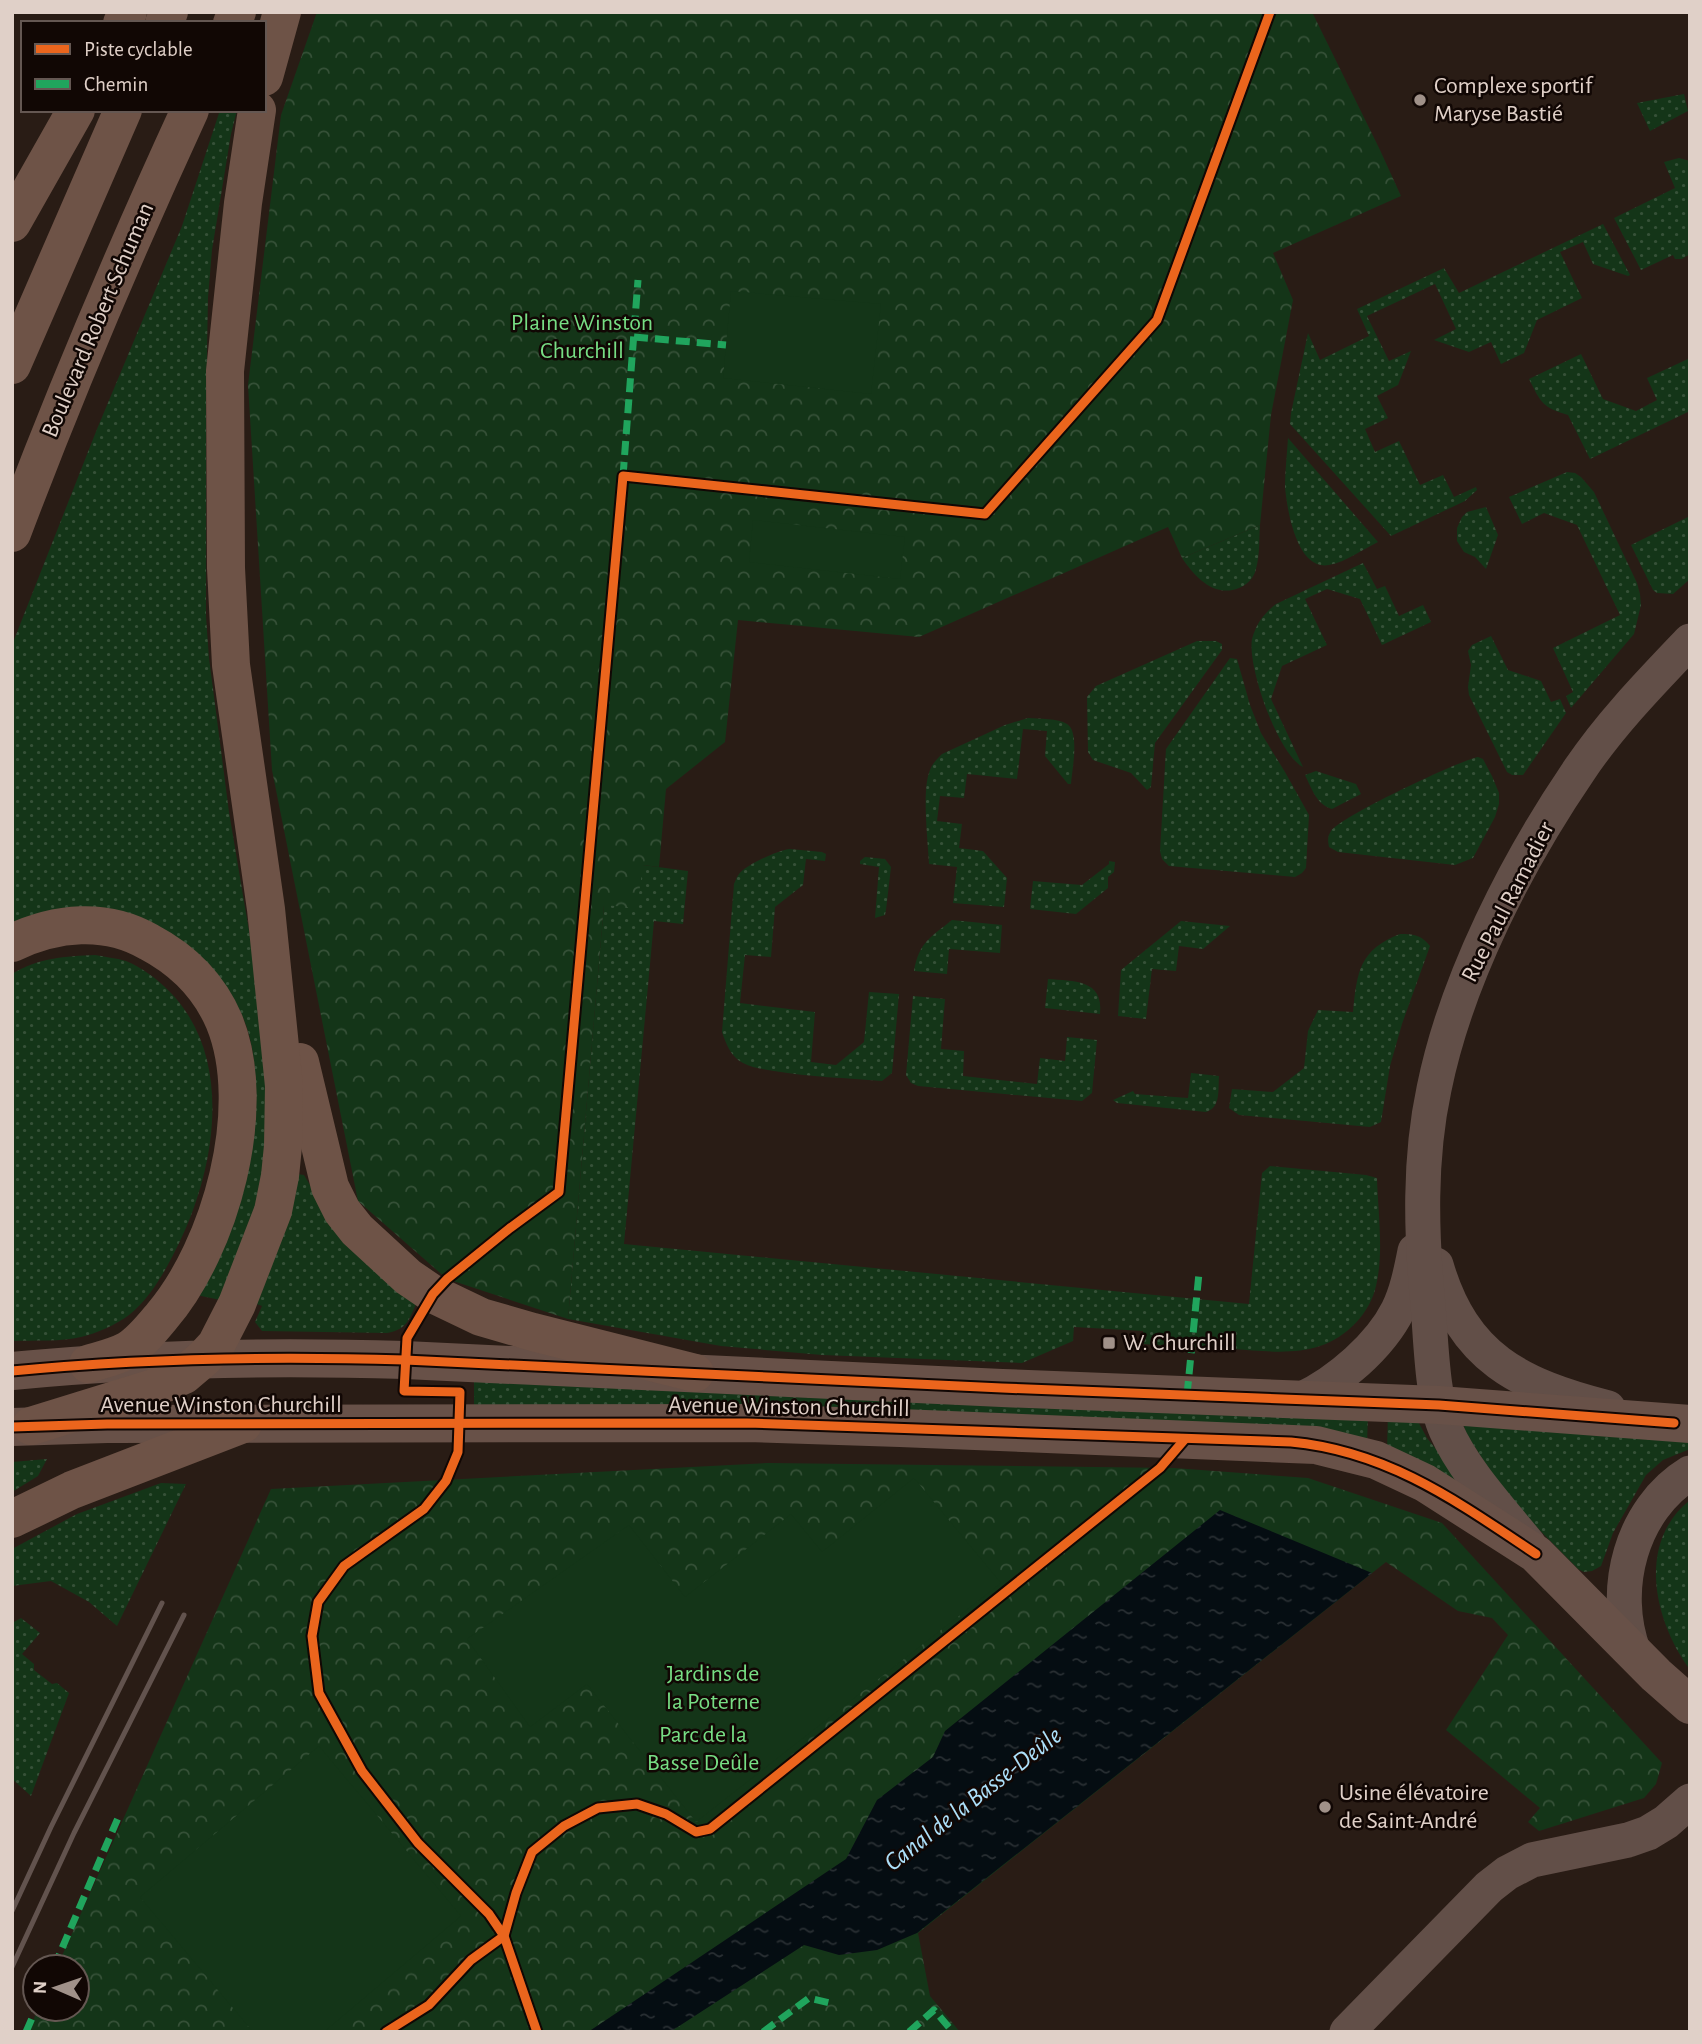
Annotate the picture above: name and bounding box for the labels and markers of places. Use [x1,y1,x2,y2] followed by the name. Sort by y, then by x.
[1434,74,1594,126] place label: Complexe sportif Maryse Bastié
[1412,92,1428,108] marker: Complexe sportif Maryse Bastié
[1123,1331,1236,1355] place label: W. Churchill
[1101,1335,1117,1351] marker: W. Churchill
[1339,1781,1489,1833] place label: Usine élévatoire de Saint-André
[1317,1799,1333,1815] marker: Usine élévatoire de Saint-André

